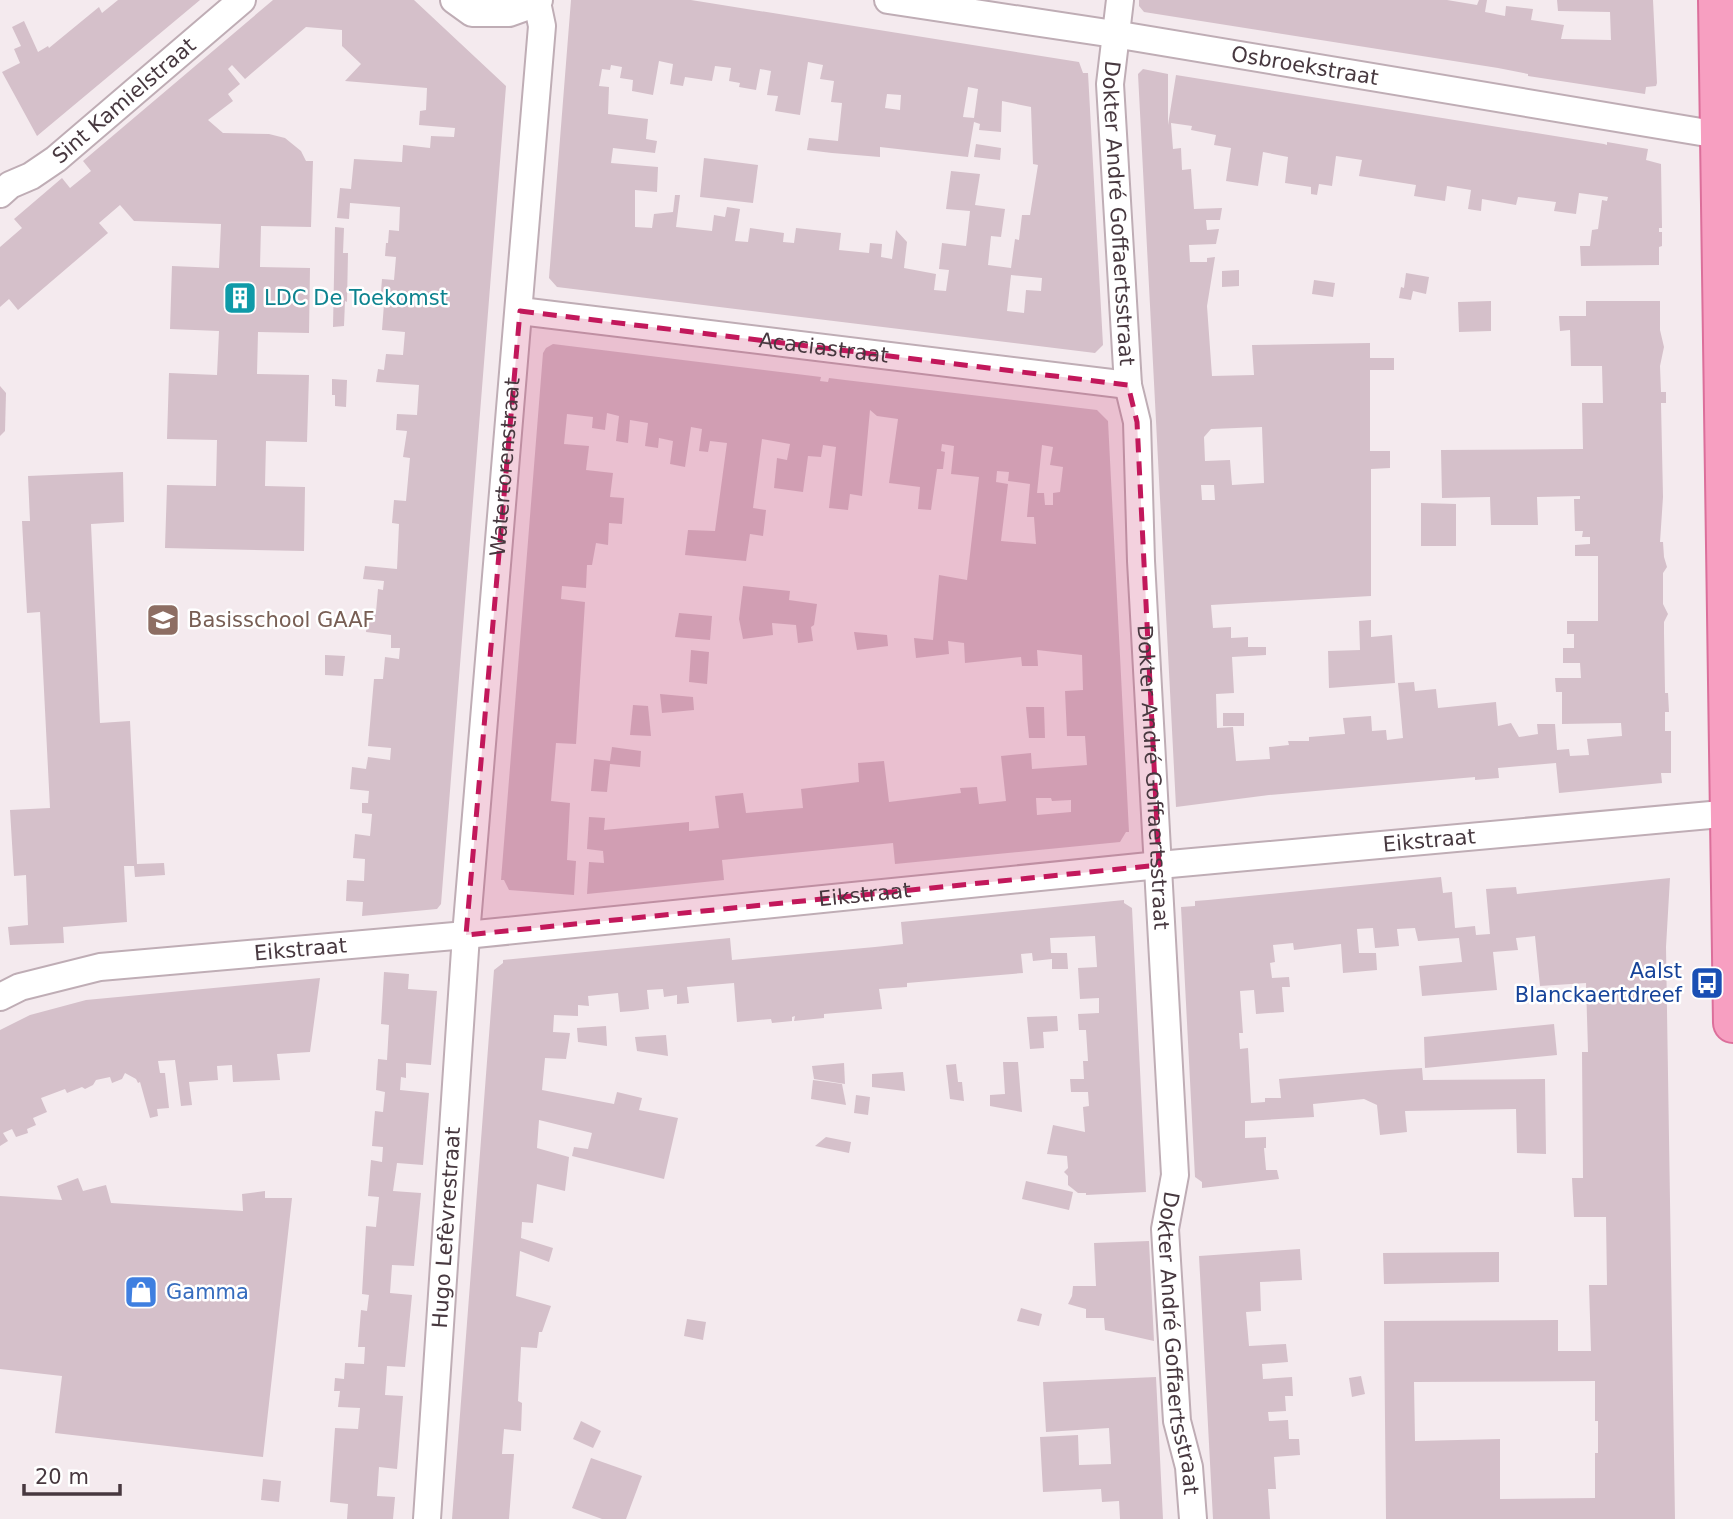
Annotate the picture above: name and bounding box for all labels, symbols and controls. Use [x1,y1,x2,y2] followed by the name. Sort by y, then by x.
[48,33,200,169] street label: Sint Kamielstraat
[1229,42,1380,90] street label: Osbroekstraat
[1097,59,1139,366] street label: Dokter André Goffaertsstraat
[221,279,259,317] building icon: LDC De Toekomst
[264,286,448,310] place label: LDC De Toekomst
[758,328,890,368] street label: Acaciastraat
[486,377,525,557] street label: Watertorenstraat
[144,601,182,639] school or university icon: Basisschool GAAF
[188,608,375,632] place label: Basisschool GAAF
[1133,624,1173,931] street label: Dokter André Goffaertsstraat
[1382,824,1477,857] street label: Eikstraat
[817,878,912,911] street label: Eikstraat
[253,933,348,965] street label: Eikstraat
[1515,959,1683,1007] place label: Aalst Blanckaertdreef
[1688,964,1726,1002] bus stop icon: Aalst Blanckaertdreef
[428,1126,465,1329] street label: Hugo Lefèvrestraat
[1152,1190,1203,1496] street label: Dokter André Goffaertsstraat
[122,1273,160,1311] shop icon: Gamma
[166,1280,249,1304] place label: Gamma
[24,1452,121,1496] scale bar
[35,1465,89,1489] text: 20 m

